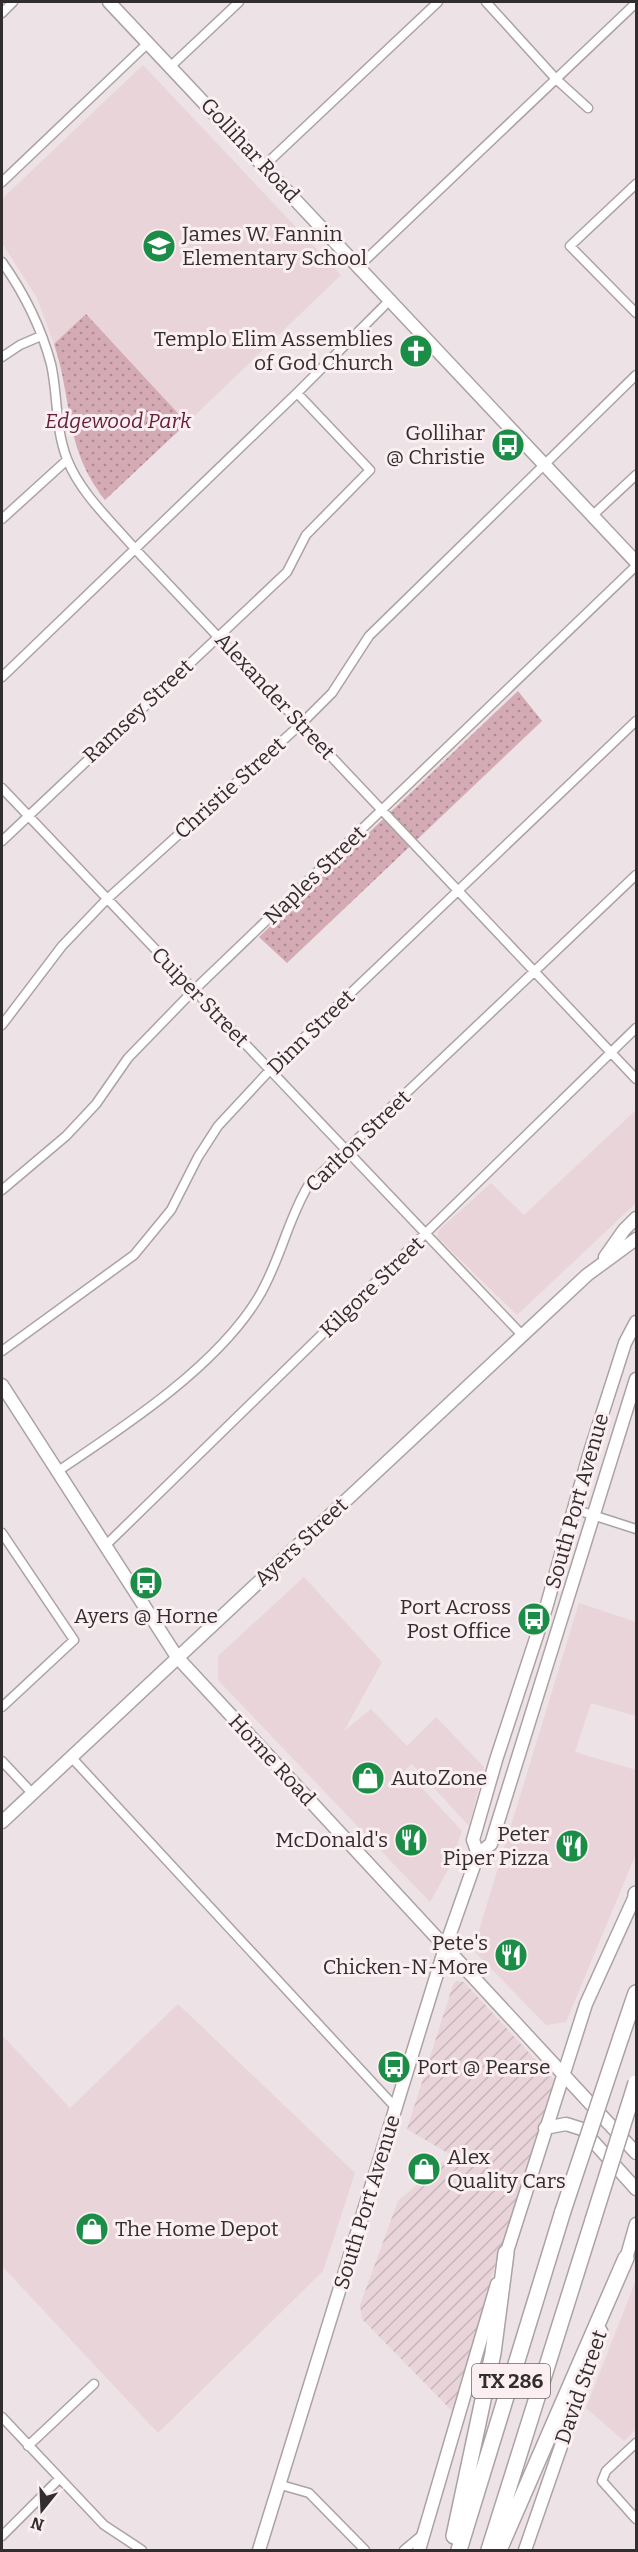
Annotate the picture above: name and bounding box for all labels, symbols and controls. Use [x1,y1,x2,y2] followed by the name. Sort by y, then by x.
[195,92,305,208] street label: Gollihar Road
[181,221,367,271] place label: James W. Fannin Elementary School
[141,228,177,264] school or university icon: James W. Fannin Elementary School
[154,326,393,376] place label: Templo Elim Assemblies of God Church
[398,333,434,369] church icon: Templo Elim Assemblies of God Church
[45,408,192,434] park label: Edgewood Park
[386,420,485,470] place label: Gollihar @ Christie
[490,427,526,463] bus stop icon: Gollihar @ Christie
[210,627,341,765] street label: Alexander Street
[78,653,199,768] street label: Ramsey Street
[169,731,291,845] street label: Christie Street
[259,820,372,930] street label: Naples Street
[146,942,254,1053] street label: Cuiper Street
[262,984,360,1080] street label: Dinn Street
[300,1084,416,1197] street label: Carlton Street
[315,1231,430,1343] street label: Kilgore Street
[540,1410,614,1592] street label: South Port Avenue
[249,1492,353,1592] street label: Ayers Street
[128,1565,164,1601] bus stop icon: Ayers @ Horne
[400,1594,511,1644] place label: Port Across Post Office
[516,1601,552,1637] bus stop icon: Port Across Post Office
[74,1603,218,1629] place label: Ayers @ Horne
[223,1709,321,1811] street label: Horne Road
[350,1760,386,1796] shop icon: AutoZone
[391,1765,487,1791] place label: AutoZone
[443,1821,550,1871] place label: Peter Piper Pizza
[393,1822,429,1858] restaurant icon: McDonald's
[275,1827,388,1853] place label: McDonald's
[554,1828,590,1864] restaurant icon: Peter Piper Pizza
[323,1930,488,1980] place label: Pete's Chicken-N-More
[493,1937,529,1973] restaurant icon: Pete's Chicken-N-More
[376,2049,412,2085] bus stop icon: Port @ Pearse
[417,2054,551,2080] place label: Port @ Pearse
[328,2112,406,2292] street label: South Port Avenue
[447,2144,566,2194] place label: Alex Quality Cars
[406,2151,442,2187] shop icon: Alex Quality Cars
[74,2211,110,2247] shop icon: The Home Depot
[115,2216,279,2242] place label: The Home Depot
[549,2326,613,2447] street label: David Street
[472,2364,550,2398] road number: TX 286
[12,2480,72,2540] north arrow
[29,2513,46,2535] text: N

